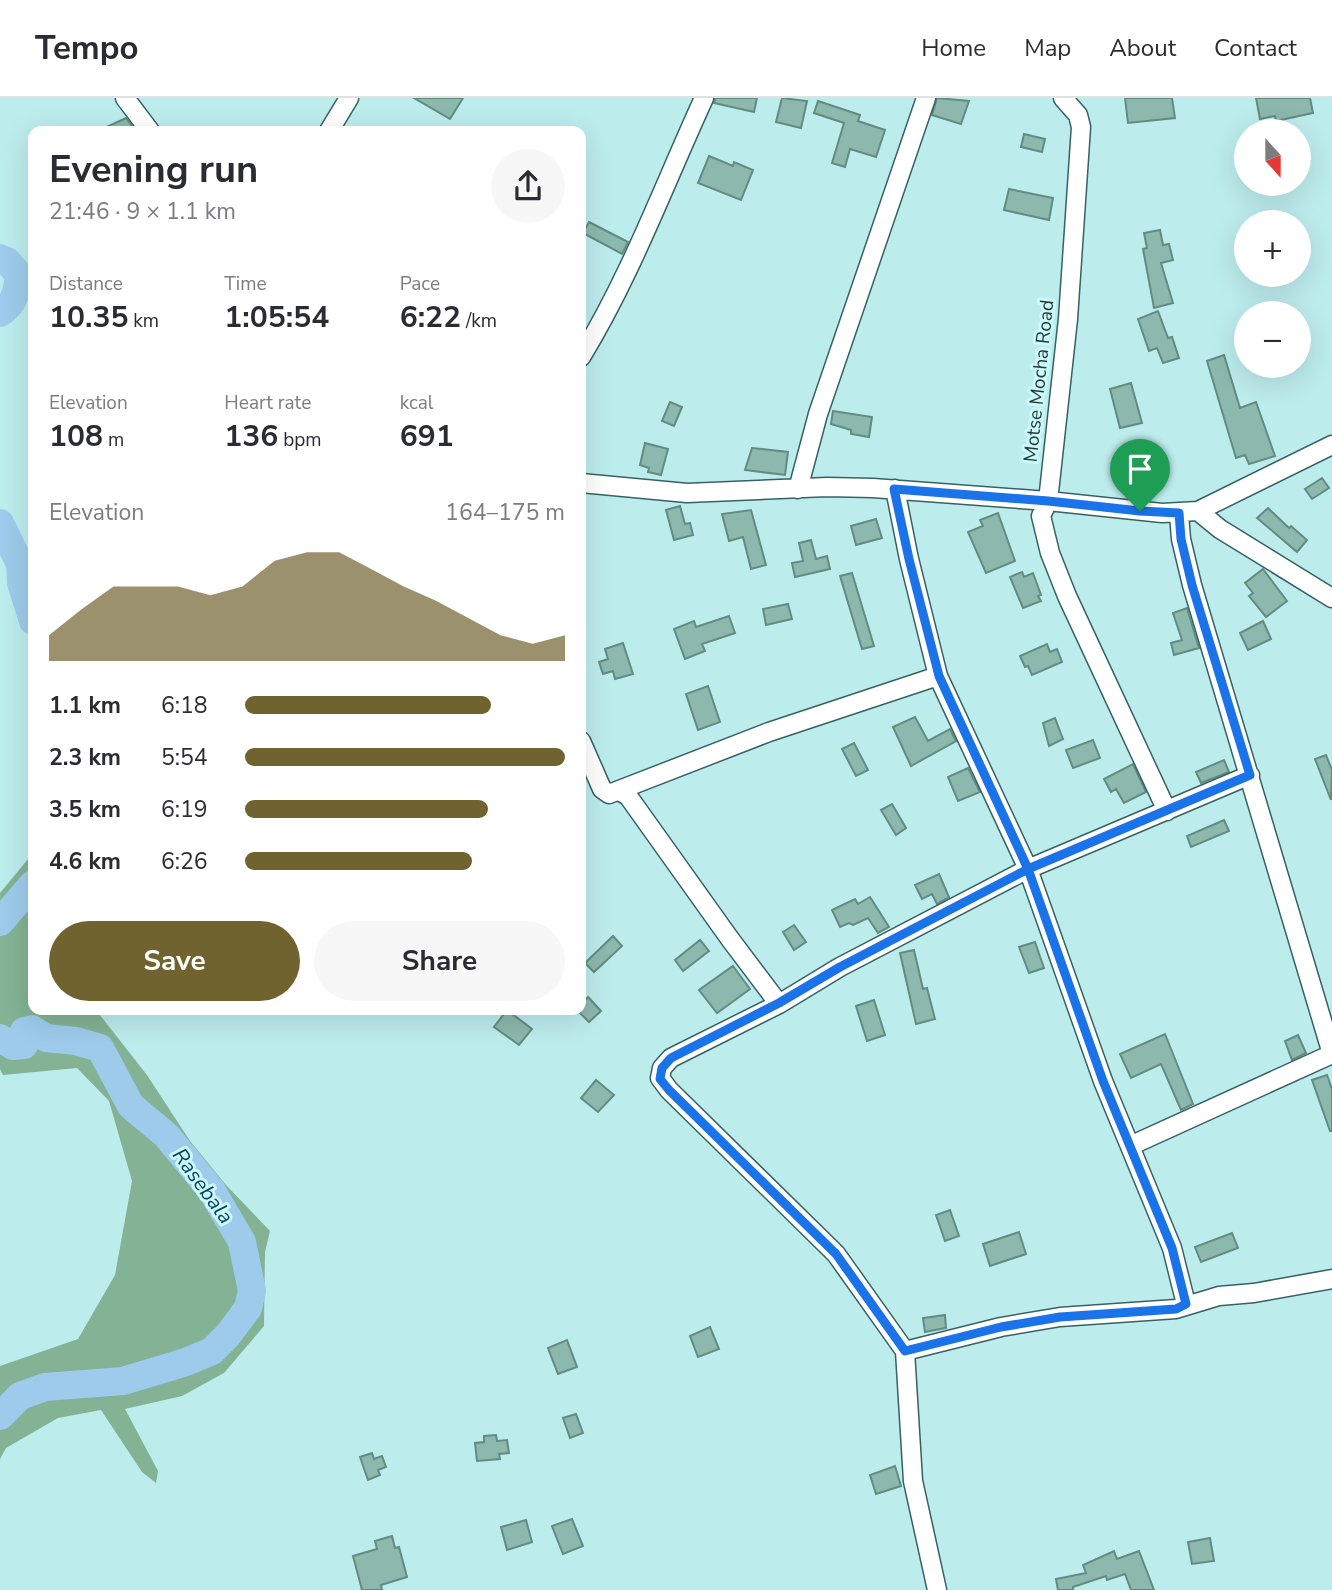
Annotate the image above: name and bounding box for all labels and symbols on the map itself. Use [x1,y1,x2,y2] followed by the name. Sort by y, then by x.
[1234,119,1311,196] north arrow
[1018,299,1060,463] street label: Motse Mocha Road
[1110,439,1170,511] pin
[166,1143,240,1229] water label: Rasebala

